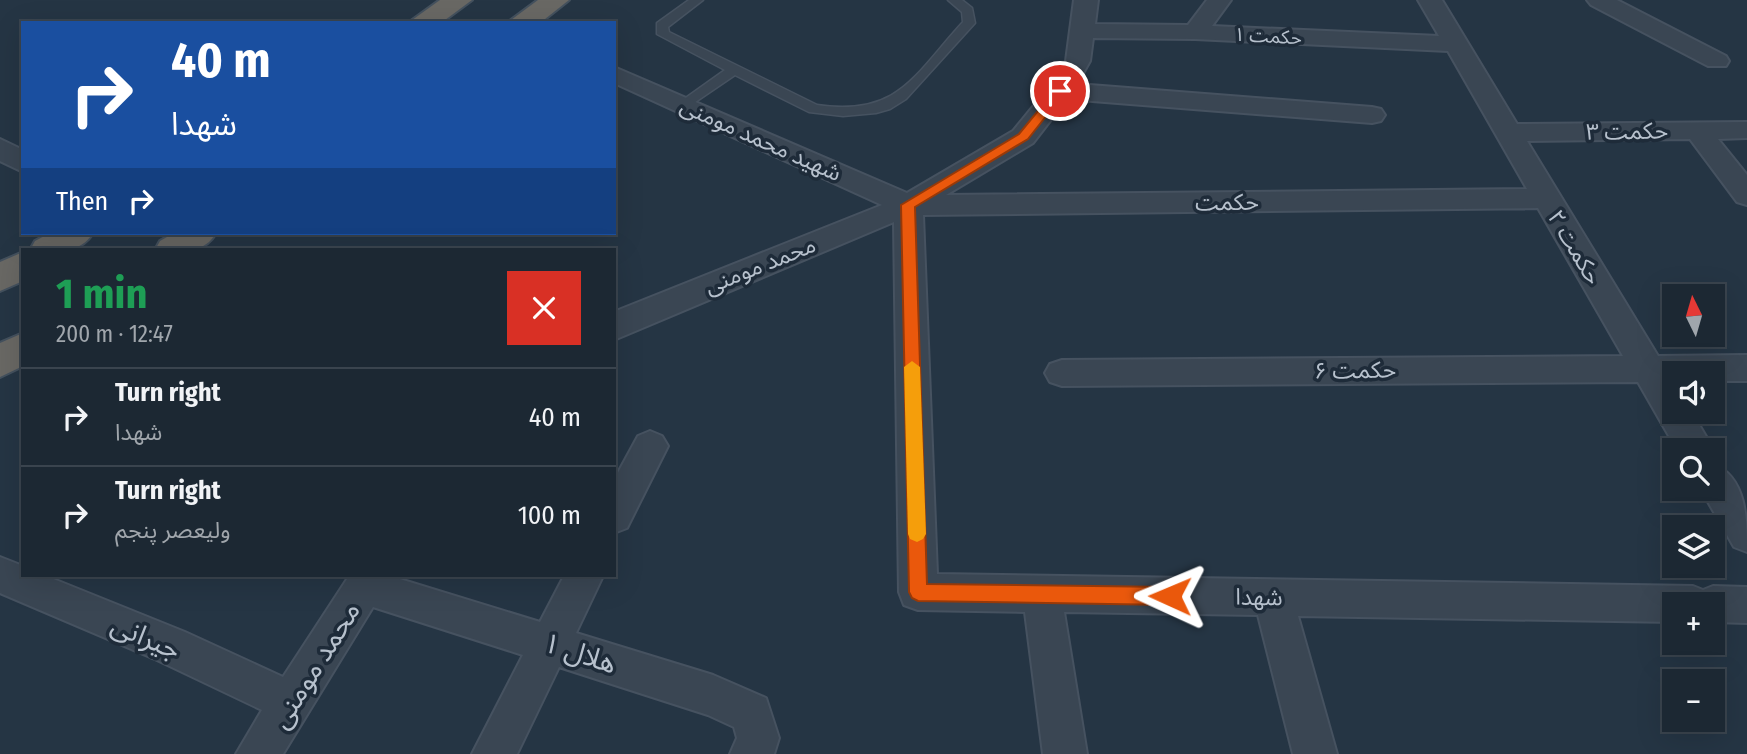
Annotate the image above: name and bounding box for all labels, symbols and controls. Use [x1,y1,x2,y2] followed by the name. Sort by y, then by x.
[1233,23,1303,49] street label: حکمت ۱
[171,31,271,90] text: 40 m
[56,49,147,140] icon: right
[1030,61,1090,121] pin
[1041,72,1079,110] icon: arrive
[676,91,846,187] street label: شهید محمد مومنی
[171,105,237,143] text: شهدا
[1586,116,1668,146] street label: حکمت ۳
[122,182,160,220] icon: right
[56,186,108,217] text: Then
[1195,187,1259,217] street label: حکمت
[1542,205,1608,289] street label: حکمت ۲
[700,230,820,300] street label: محمد مومنی
[56,269,147,319] text: 1 min
[507,271,581,345] button: close
[1662,284,1726,346] north arrow
[1662,284,1725,732] map controls
[56,320,173,348] text: 200 m · 12:47
[1314,355,1396,385] street label: حکمت ۶
[1662,361,1725,424] button: sound
[115,377,221,408] text: Turn right
[56,398,94,436] icon: right
[529,402,581,433] text: 40 m
[115,418,162,446] text: شهدا
[1662,438,1725,501] button: search
[115,475,221,506] text: Turn right
[56,496,94,534] icon: right
[518,500,581,531] text: 100 m
[1662,515,1725,578] button: layers
[115,516,231,544] text: ولیعصر پنجم
[1133,559,1207,633] position arrow
[1235,583,1283,611] street label: شهدا
[1662,592,1725,655] button: +
[263,596,367,734] street label: محمد مومنی
[106,608,186,666] street label: جیرانی
[539,626,621,680] street label: هلال ۱
[1662,669,1725,732] button: −

